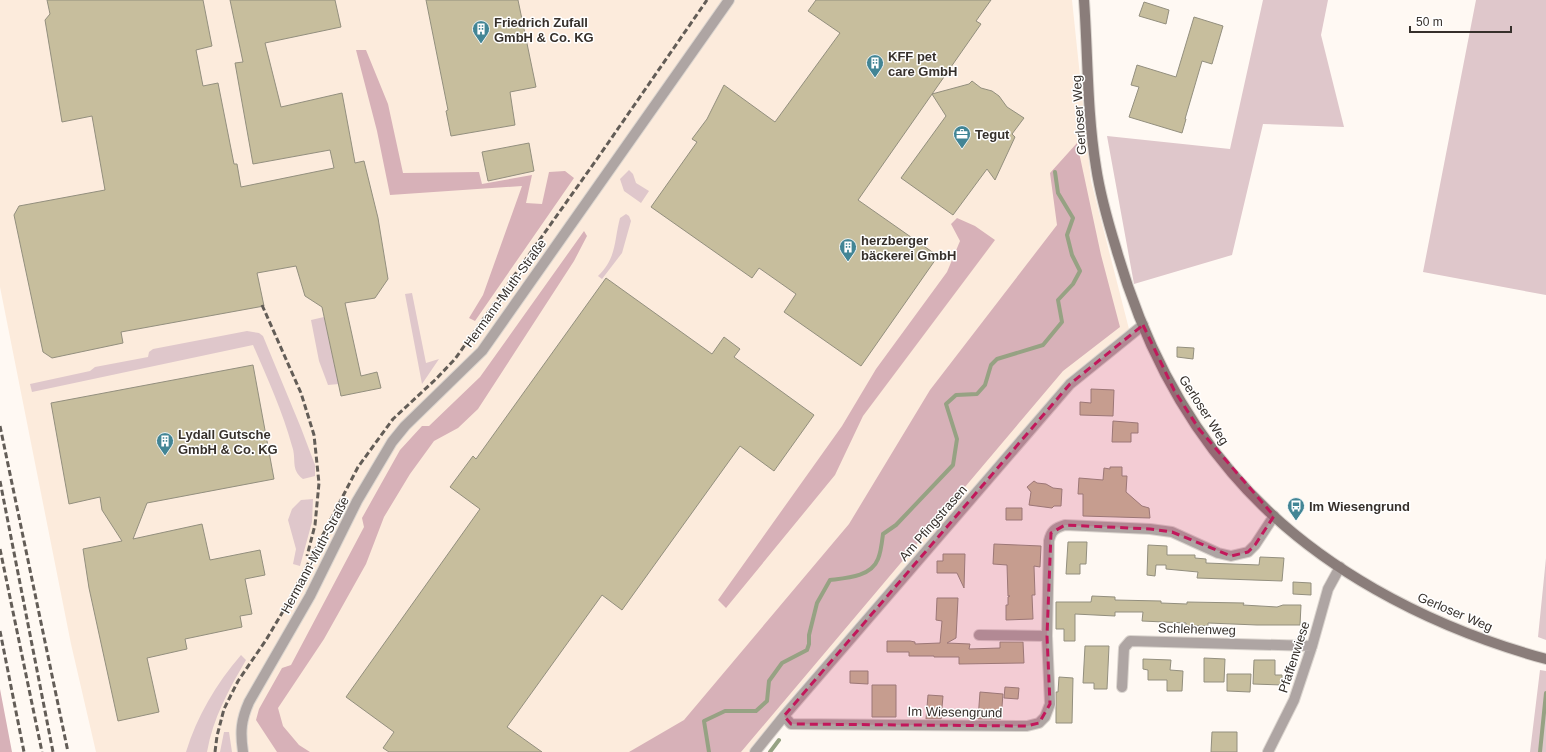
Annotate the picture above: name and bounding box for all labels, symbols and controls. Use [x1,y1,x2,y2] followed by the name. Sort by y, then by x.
[1410,8,1511,34] scale bar
[494,15,594,45] place label: Friedrich Zufall GmbH & Co. KG
[1416,15,1443,29] text: 50 m
[471,19,491,44] building icon: Friedrich Zufall GmbH & Co. KG
[888,49,957,79] place label: KFF pet care GmbH
[865,53,885,78] building icon: KFF pet care GmbH
[1069,75,1089,155] street label: Gerloser Weg
[952,124,972,149] office icon: Tegut
[975,127,1010,142] place label: Tegut
[861,233,956,263] place label: herzberger bäckerei GmbH
[461,236,549,350] street label: Hermann-Muth-Straße
[838,237,858,262] building icon: herzberger bäckerei GmbH
[1176,372,1232,448] street label: Gerloser Weg
[178,427,278,457] place label: Lydall Gutsche GmbH & Co. KG
[155,431,175,456] building icon: Lydall Gutsche GmbH & Co. KG
[896,482,970,564] street label: Am Pfingstrasen
[278,494,352,616] street label: Hermann-Muth-Straße
[1286,496,1306,521] bus stop icon: Im Wiesengrund
[1309,499,1410,514] place label: Im Wiesengrund
[1415,589,1495,635] street label: Gerloser Weg
[1275,619,1313,695] street label: Pfaffenwiese
[1158,620,1236,638] street label: Schlehenweg
[908,704,1002,720] street label: Im Wiesengrund

